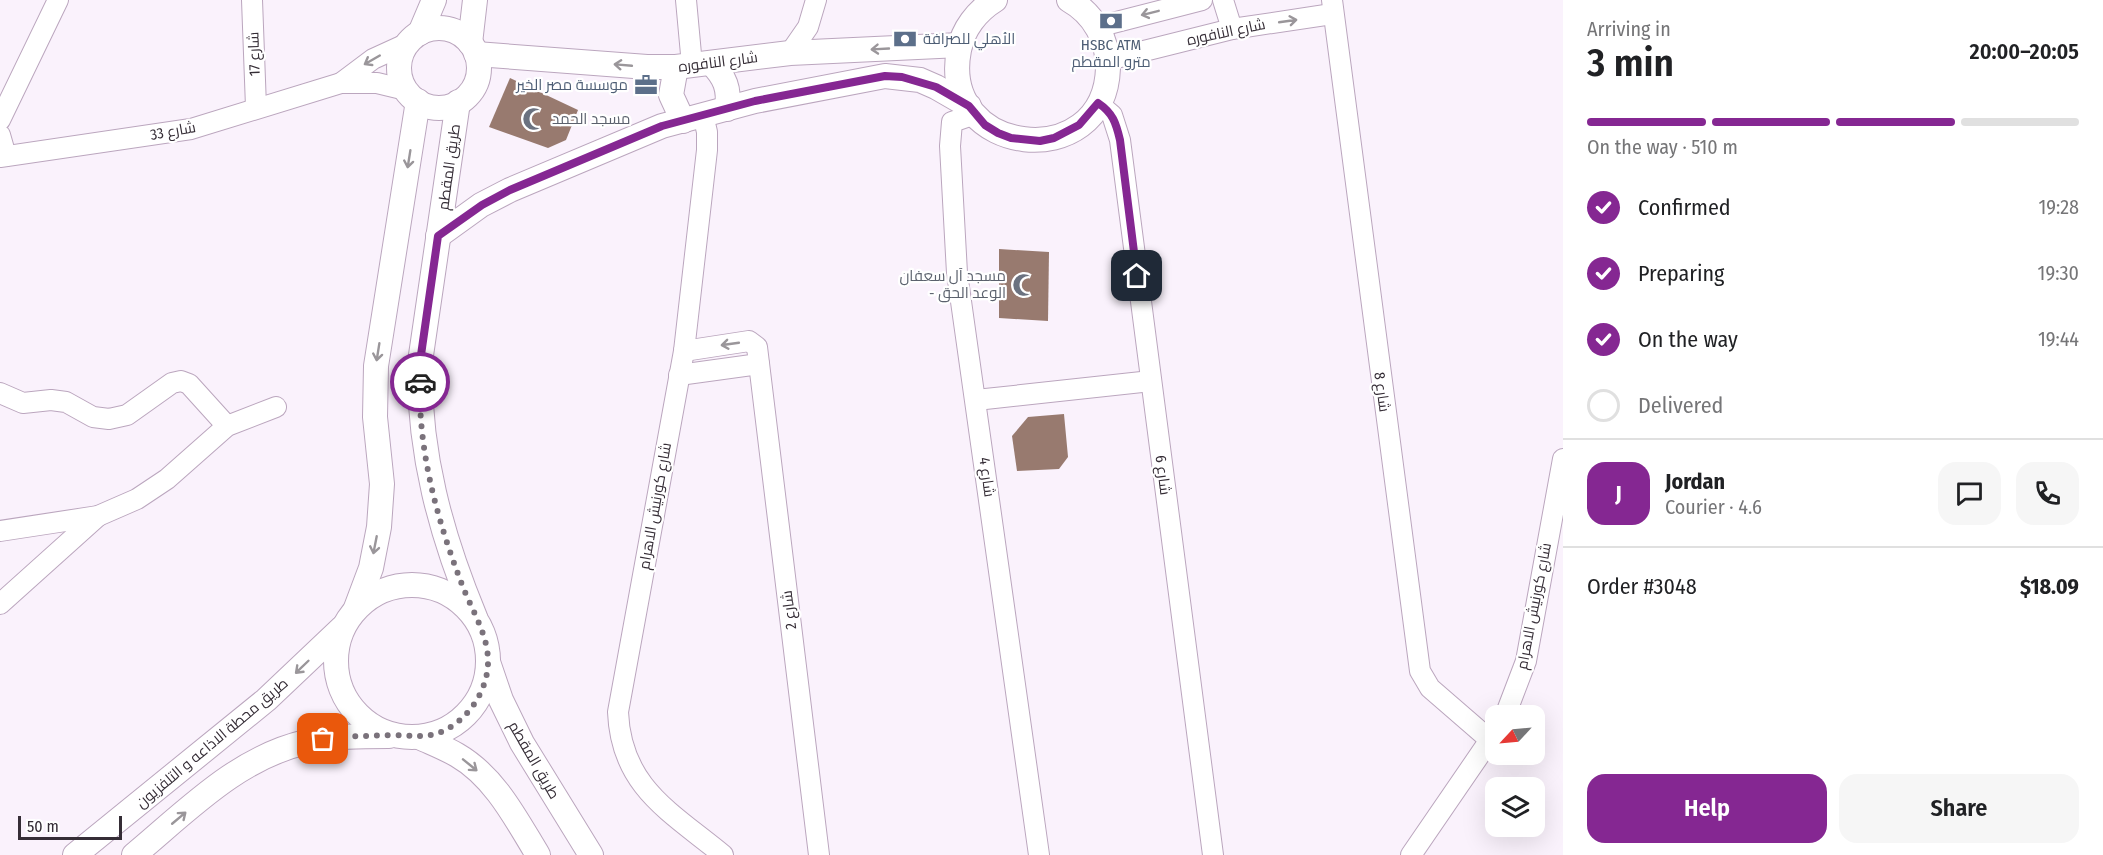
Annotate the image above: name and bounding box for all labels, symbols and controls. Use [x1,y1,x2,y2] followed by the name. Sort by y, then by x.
[1098,8,1124,34] bank icon: HSBC ATM مترو المقطم
[1140,8,1159,20] one-way arrow
[1185,15,1267,51] street label: شارع النافوره
[1278,15,1297,26] one-way arrow
[1587,17,1671,41] text: Arriving in
[892,26,918,52] bank icon: الأهلي للصرافة
[923,30,1015,51] place label: الأهلي للصرافة
[244,31,266,77] street label: شارع 17
[1071,36,1151,72] place label: HSBC ATM مترو المقطم
[1970,38,2079,65] text: 20:00–20:05
[1587,40,1674,86] text: 3 min
[871,44,891,55] one-way arrow
[677,48,759,78] street label: شارع النافوره
[364,54,381,66] one-way arrow
[614,59,634,70] one-way arrow
[633,72,659,98] office icon: موسسة مصر الخير
[515,76,628,94] place label: موسسة مصر الخير
[521,106,547,132] mosque icon: مسجد الحمد
[552,110,630,128] place label: مسجد الحمد
[149,118,198,146] street label: شارع 33
[434,123,465,211] street label: طريق المقطم
[1587,135,1738,159] text: On the way · 510 m
[403,149,414,168] one-way arrow
[1587,191,1620,224] icon: check
[1638,194,1731,221] text: Confirmed
[2038,195,2079,219] text: 19:28
[1111,250,1162,301] pin
[1587,257,1620,290] icon: check
[1120,259,1153,292] icon: home
[1638,260,1724,287] text: Preparing
[2038,261,2079,285] text: 19:30
[899,267,1006,303] place label: مسجد آل سعفان - الوعد الحق
[1011,272,1037,298] mosque icon: مسجد آل سعفان - الوعد الحق
[1587,323,1620,356] icon: check
[1638,326,1738,353] text: On the way
[2038,327,2079,351] text: 19:44
[721,339,741,350] one-way arrow
[372,341,383,361] one-way arrow
[390,352,450,412] courier
[404,366,437,399] icon: car
[1368,371,1394,413] street label: شارع 8
[1638,392,1723,419] text: Delivered
[635,441,677,571] street label: شارع كورنيش الاهرام
[1150,454,1174,496] street label: شارع 6
[973,456,999,498] street label: شارع 4
[1938,462,2001,525] button: chat
[2016,462,2079,525] button: phone
[1665,468,1725,495] text: Jordan
[1615,480,1622,507] text: J
[1665,495,1762,519] text: Courier · 4.6
[369,535,380,555] one-way arrow
[1513,541,1557,671] street label: شارع كورنيش الاهرام
[1587,573,1697,600] text: Order #3048
[2020,573,2079,600] text: $18.09
[778,589,802,631] street label: شارع 2
[295,660,310,674] one-way arrow
[132,674,292,813] street label: طريق محطة الاذاعه و التلفزيون
[1485,705,1545,765] north arrow
[1485,705,1545,837] map controls
[297,713,348,764] pin
[504,718,563,803] street label: طريق المقطم
[306,722,339,755] icon: bag
[462,759,478,772] one-way arrow
[1587,774,1827,843] button: Help
[1839,774,2079,843] button: Share
[1485,777,1545,837] button: layers
[171,811,187,824] one-way arrow
[18,813,122,840] scale bar
[27,817,59,836] text: 50 m

